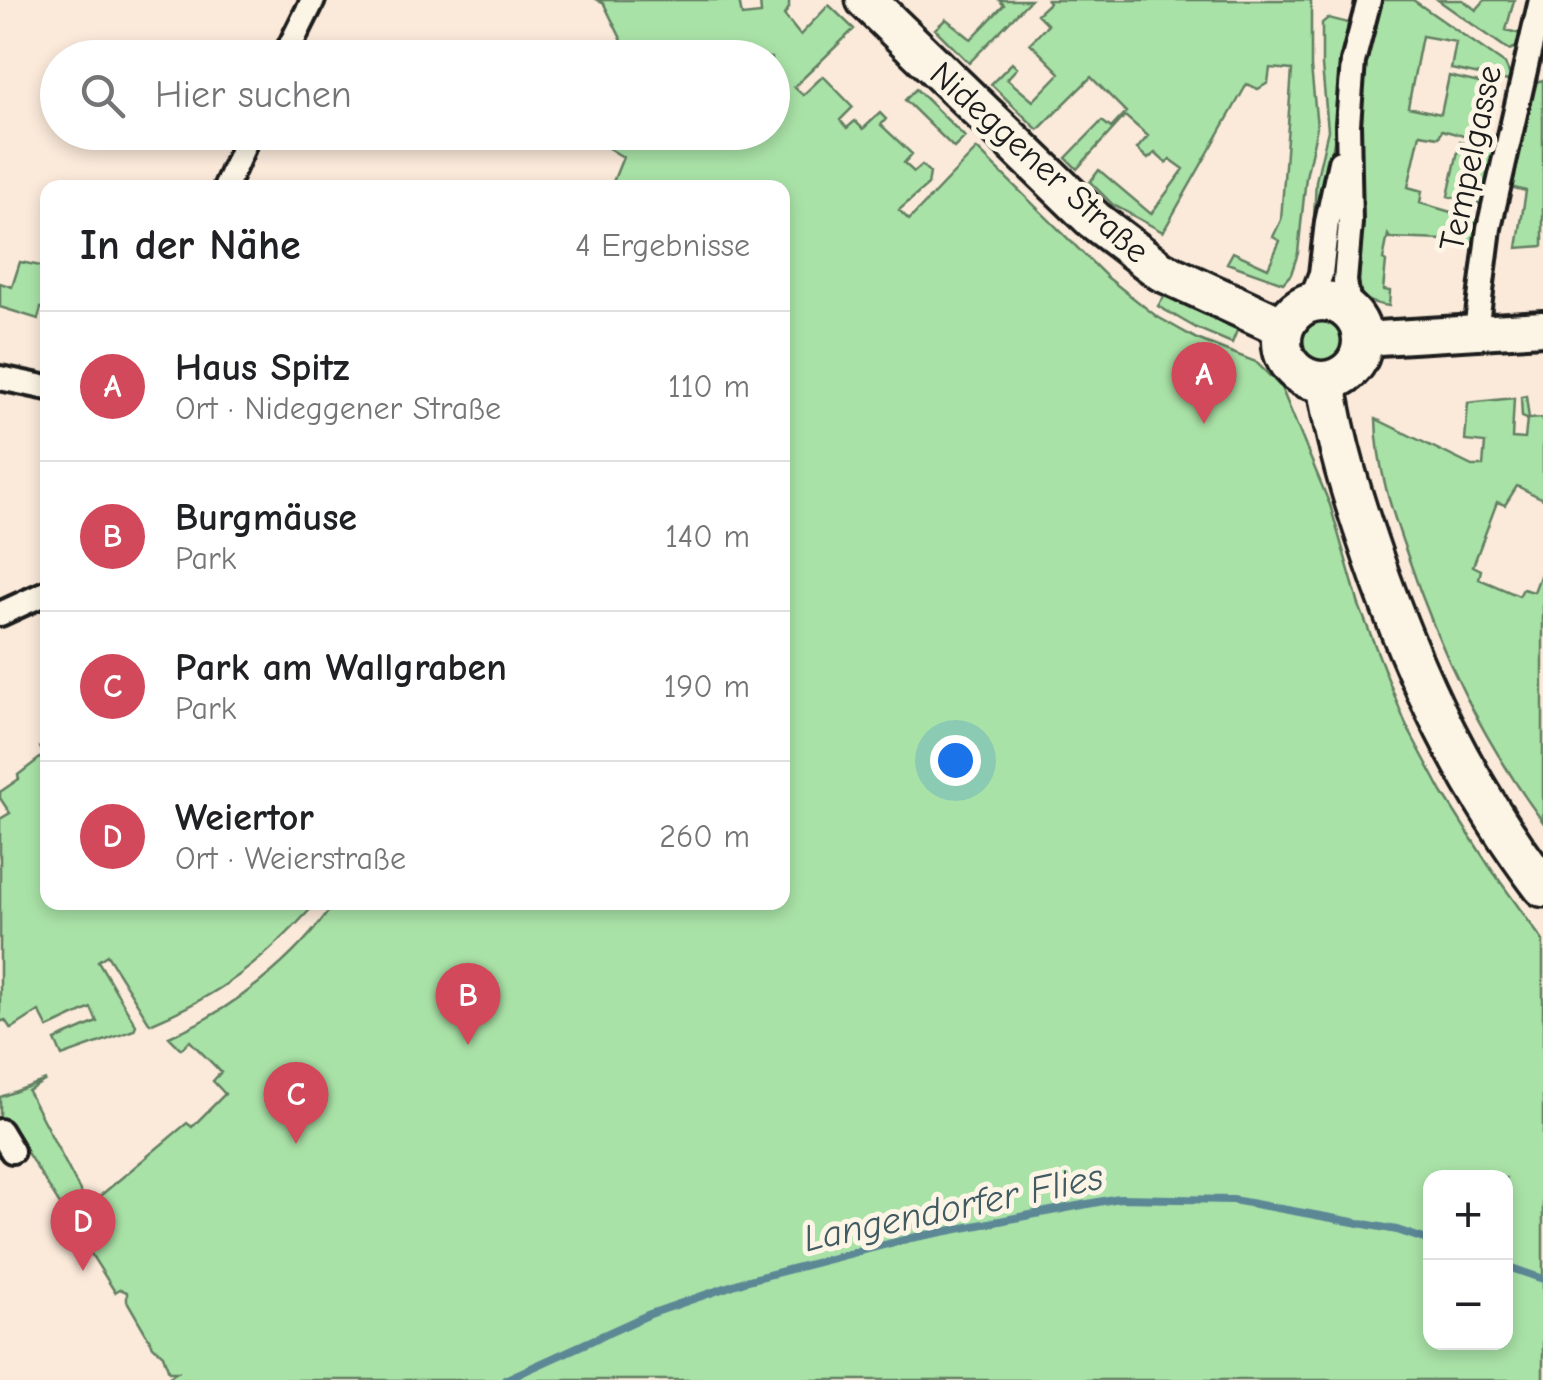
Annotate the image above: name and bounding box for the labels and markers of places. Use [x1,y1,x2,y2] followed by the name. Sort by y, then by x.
[1172,342,1236,424] pin: A
[436,962,500,1045] pin: B
[264,1062,328,1144] pin: C
[51,1188,116,1271] pin: D

